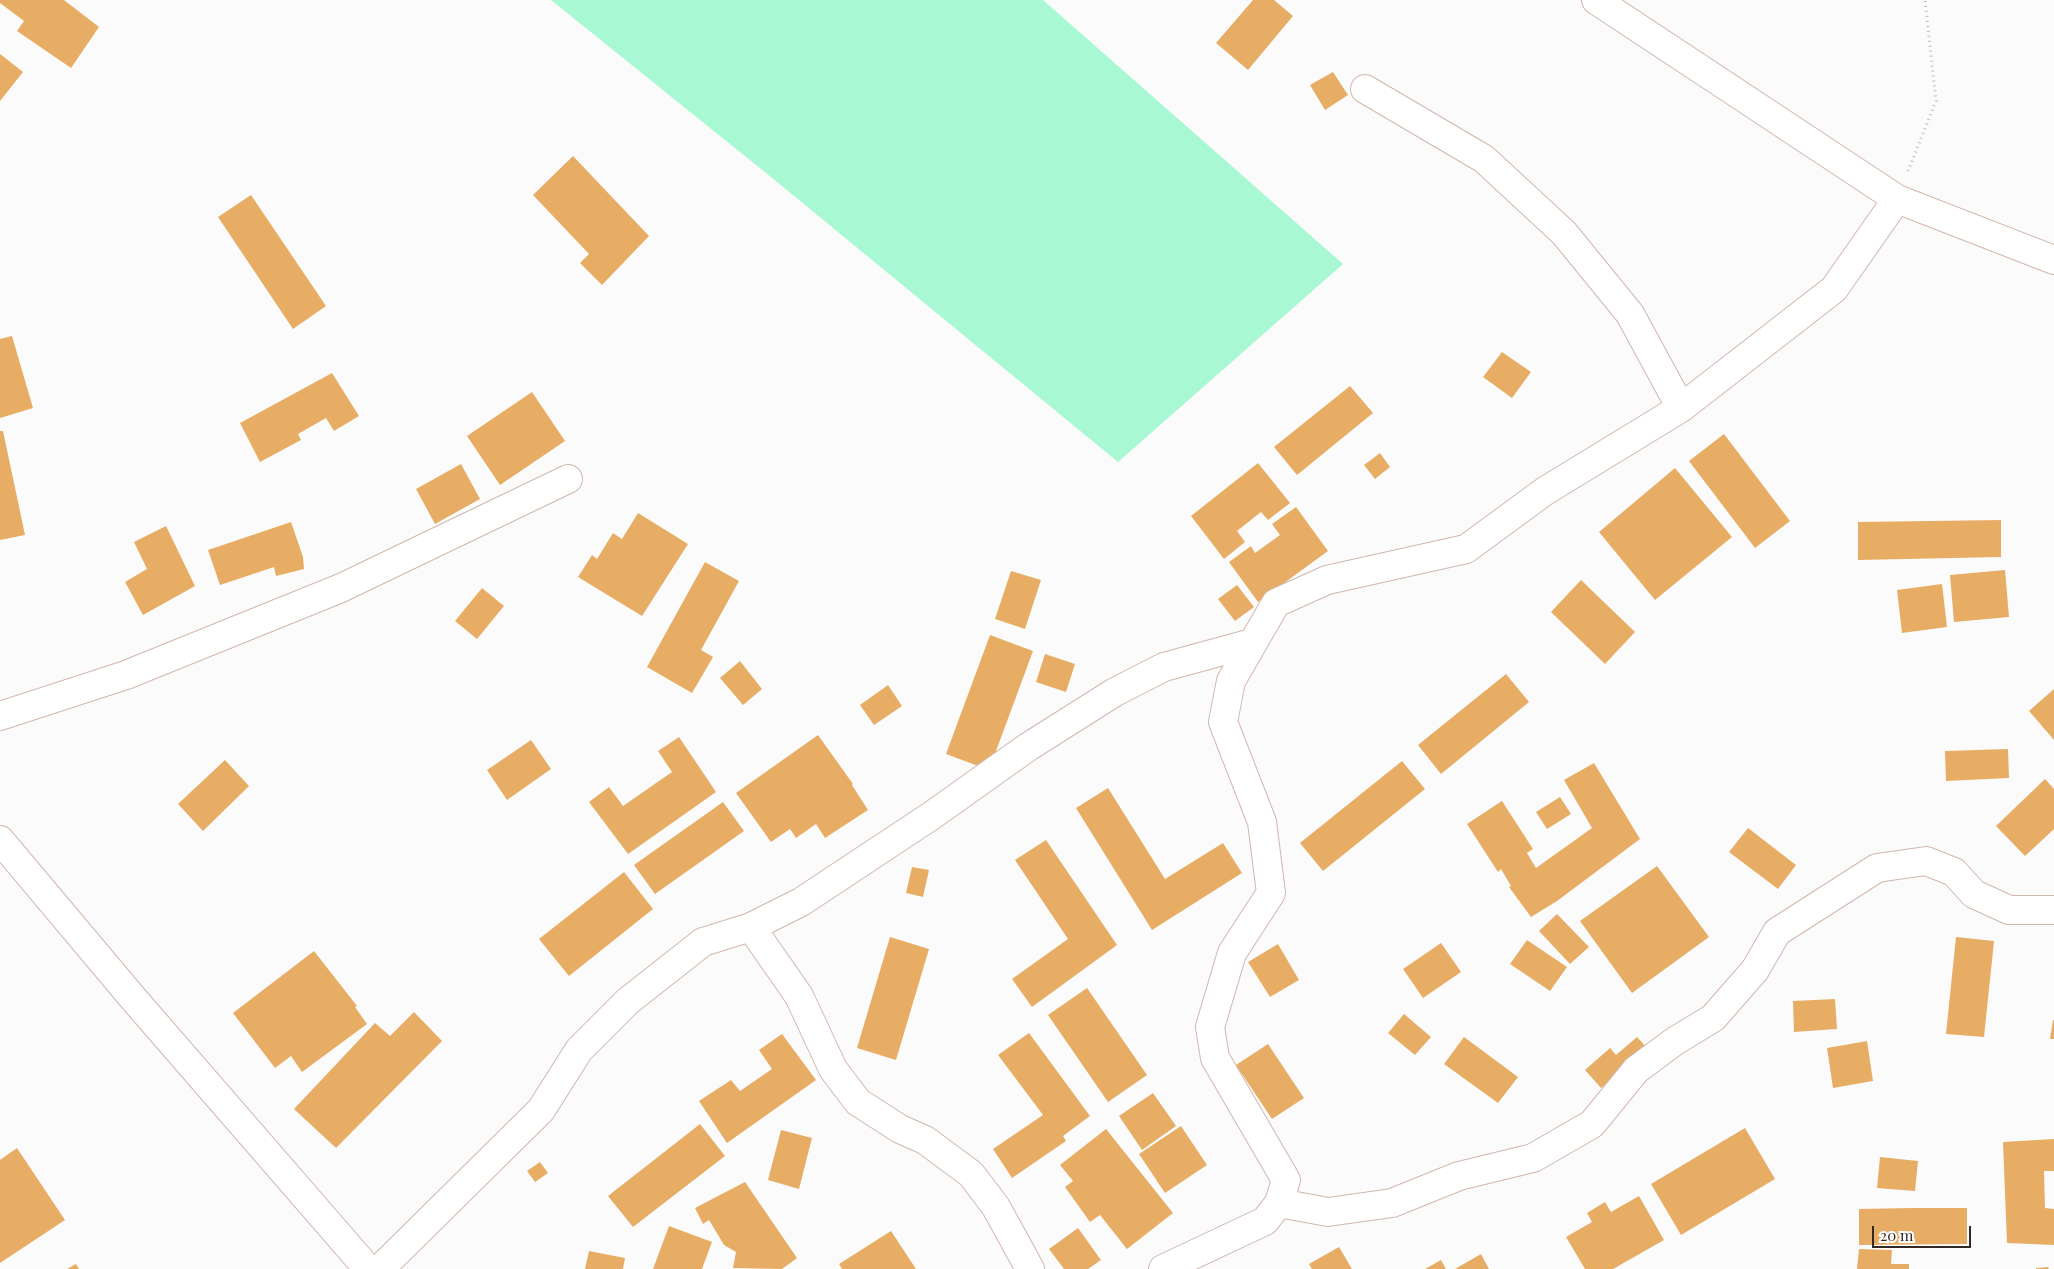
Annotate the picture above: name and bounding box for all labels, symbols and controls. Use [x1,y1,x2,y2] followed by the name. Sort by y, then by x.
[1874,1216,1973,1248] scale bar
[1880,1225,1913,1245] text: 20 m

